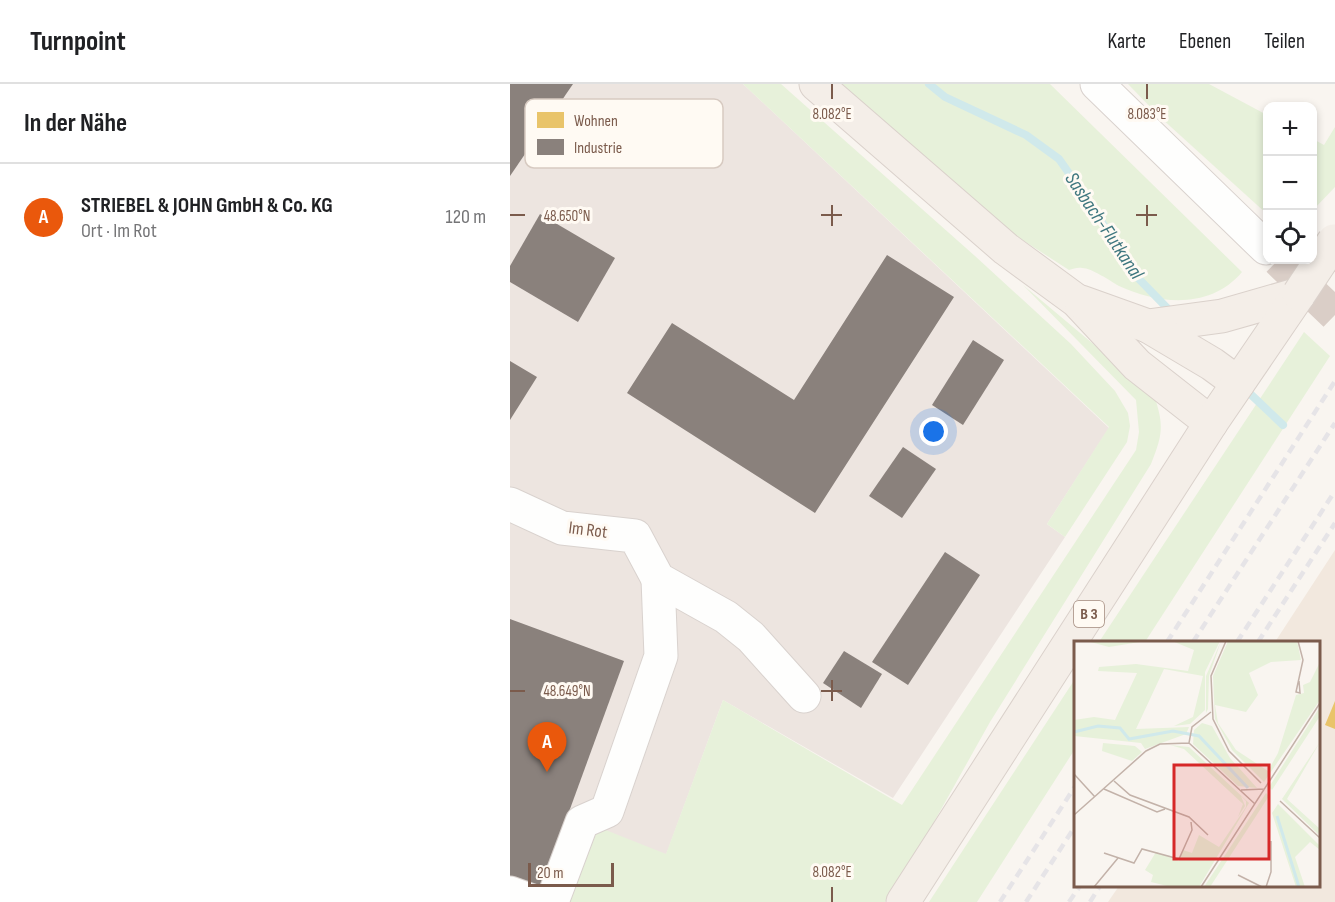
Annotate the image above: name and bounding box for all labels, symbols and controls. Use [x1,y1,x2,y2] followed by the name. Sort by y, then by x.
[30,25,126,58] text: Turnpoint
[1108,29,1146,54] text: Karte
[1179,29,1231,54] text: Ebenen
[1264,29,1305,54] text: Teilen
[525,99,723,168] legend
[1263,102,1317,264] map controls
[1263,102,1317,156] button: +
[812,105,852,124] text: 8.082°E
[1127,105,1167,124] text: 8.083°E
[24,108,127,139] text: In der Nähe
[574,112,618,131] text: Wohnen
[574,139,622,158] text: Industrie
[1263,156,1317,210] button: −
[1059,168,1149,285] water label: Sasbach-Flutkanal
[81,192,333,219] text: STRIEBEL & JOHN GmbH & Co. KG
[39,205,48,229] text: A
[446,205,486,229] text: 120 m
[544,207,590,226] text: 48.650°N
[1263,210,1317,264] button: locate
[81,219,157,243] text: Ort · Im Rot
[919,417,948,446] your location
[567,517,609,543] street label: Im Rot
[1074,601,1104,627] road number: B 3
[1074,641,1320,887] inset map
[543,682,591,701] text: 48.649°N
[528,722,567,772] pin: A
[528,860,614,888] scale bar
[812,863,852,882] text: 8.082°E
[537,864,564,883] text: 20 m

